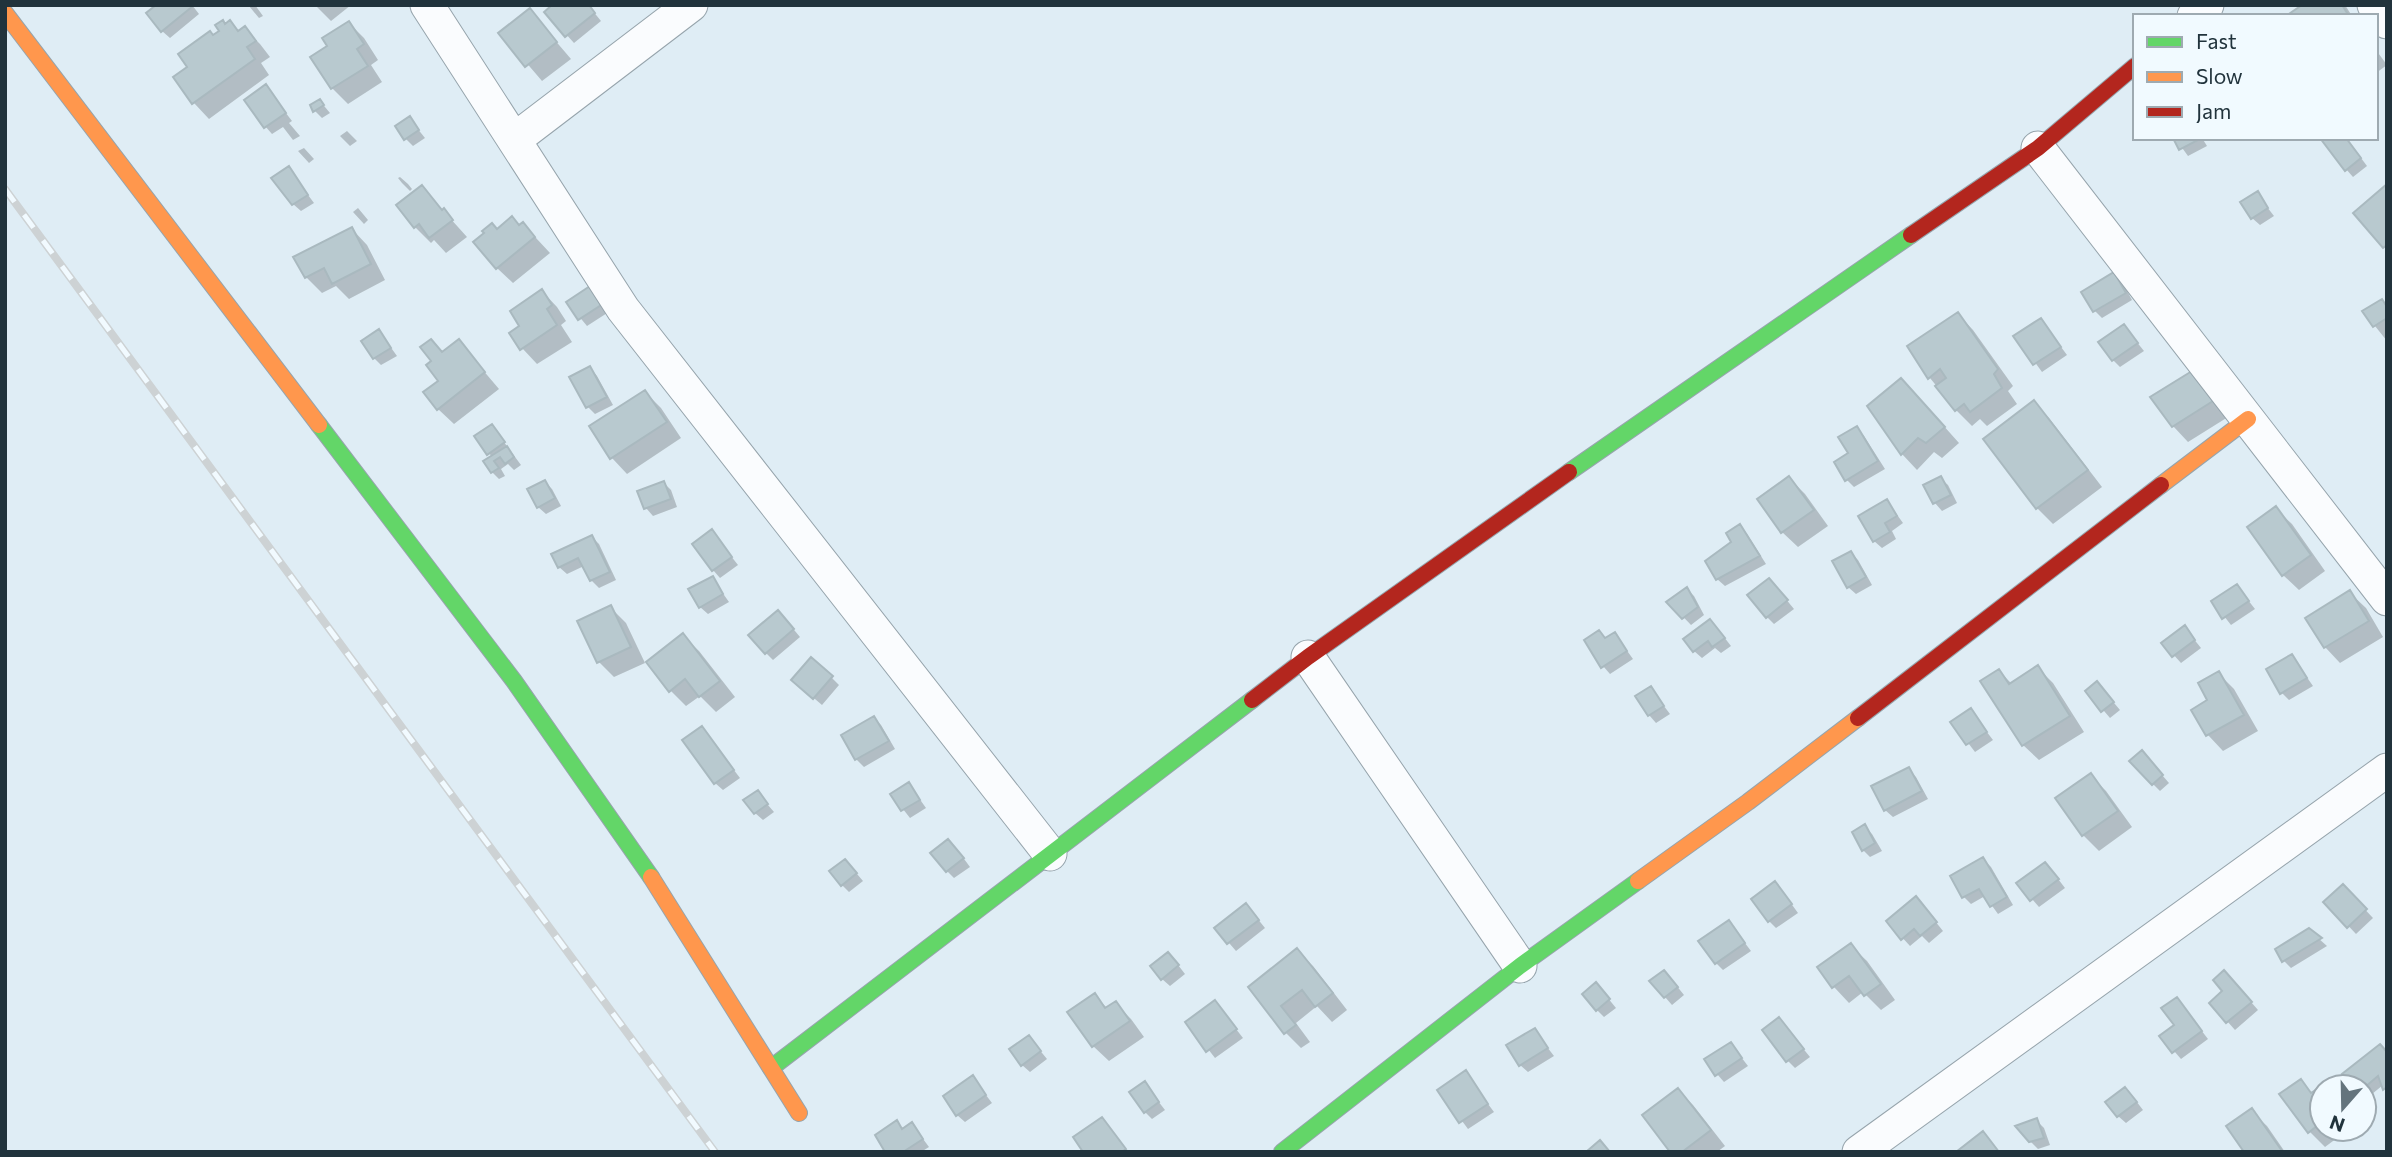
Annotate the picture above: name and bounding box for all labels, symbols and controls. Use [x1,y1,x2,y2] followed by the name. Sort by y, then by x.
[2133,14,2378,140] legend
[2196,28,2237,53] text: Fast
[2196,63,2243,88] text: Slow
[2196,98,2231,123] text: Jam
[2308,1073,2378,1143] north arrow
[2326,1111,2348,1138] text: N

